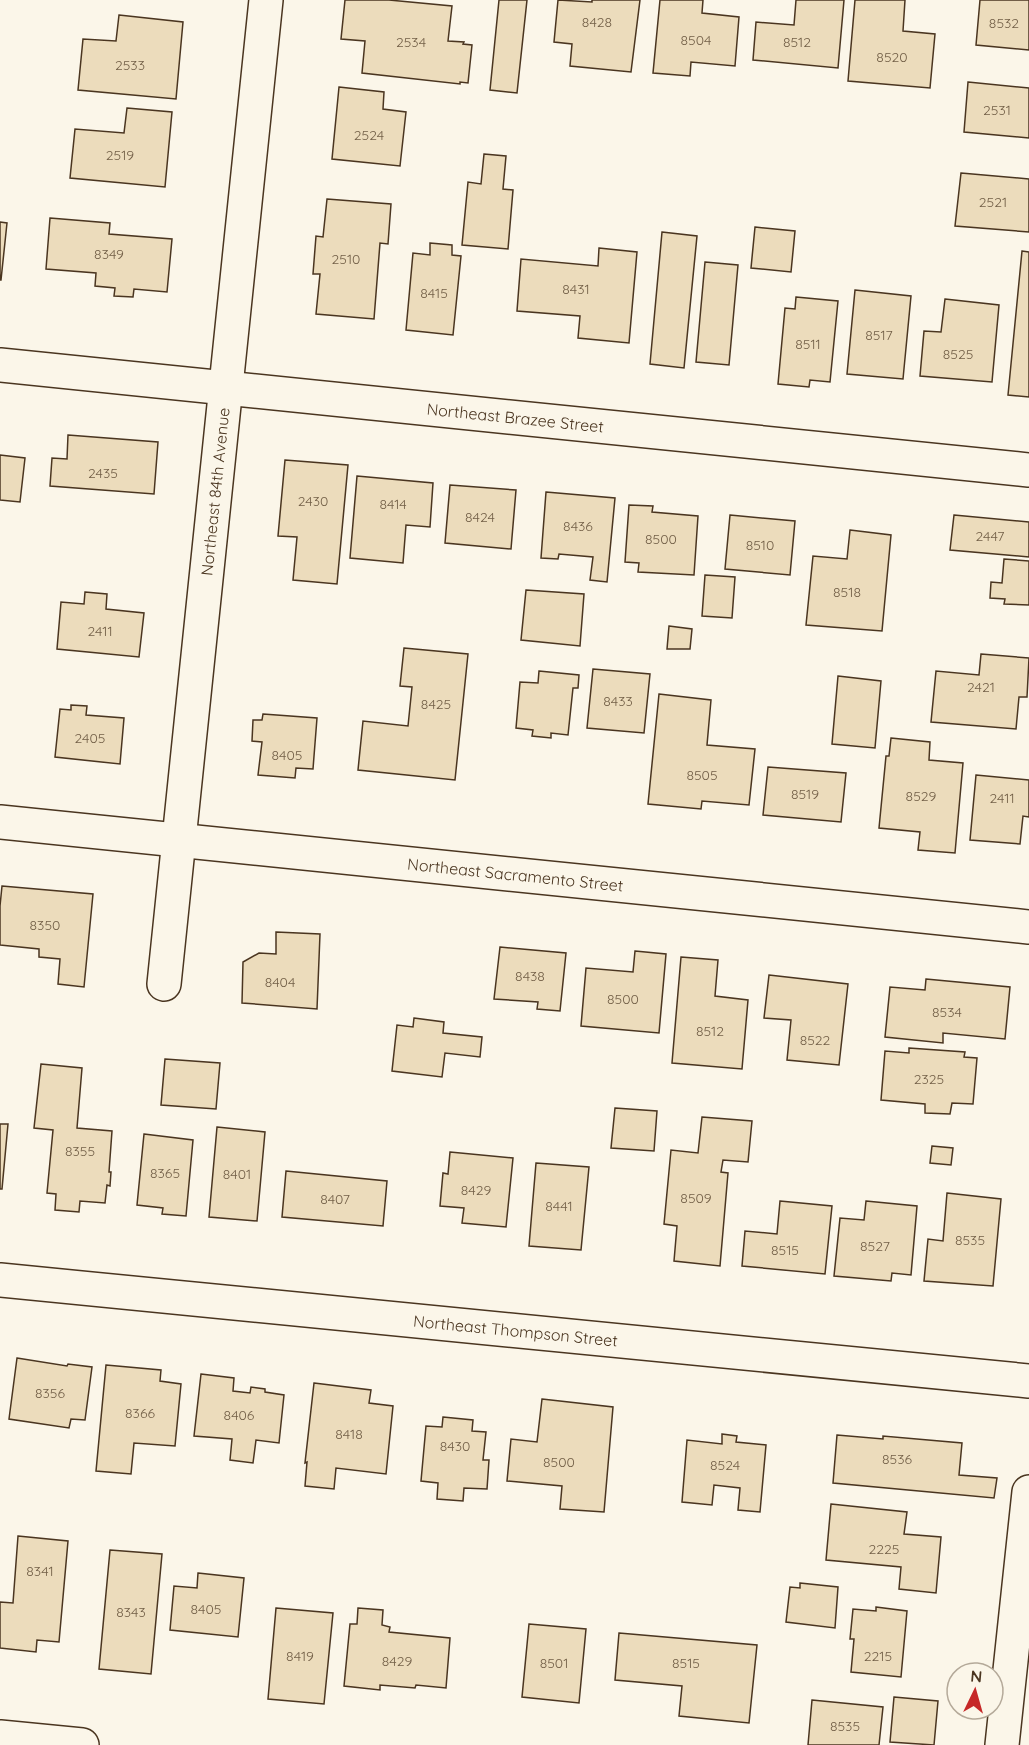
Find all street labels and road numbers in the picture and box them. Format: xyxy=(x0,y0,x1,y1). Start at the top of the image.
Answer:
street label: Northeast Brazee Street xyxy=(426,399,605,437)
street label: Northeast 84th Avenue xyxy=(196,407,234,577)
street label: Northeast Sacramento Street xyxy=(406,854,624,896)
street label: Northeast Thompson Street xyxy=(412,1311,619,1351)

